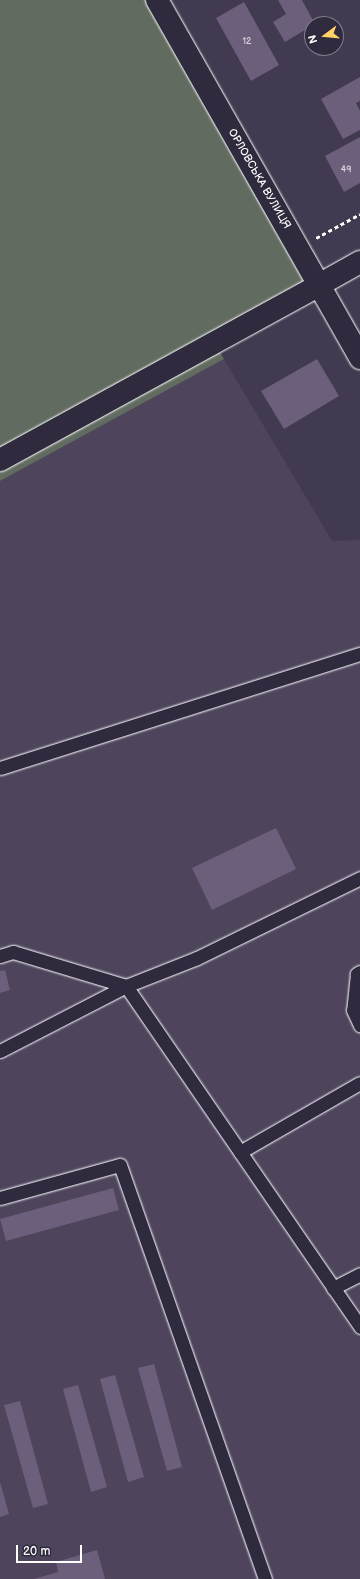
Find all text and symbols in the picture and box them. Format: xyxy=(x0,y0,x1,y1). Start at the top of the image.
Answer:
north arrow xyxy=(304,16,344,56)
text: N xyxy=(306,33,320,45)
house number: 12 xyxy=(243,37,251,47)
street label: ОРЛОВСЬКА ВУЛИЦЯ xyxy=(225,127,293,231)
house number: 49 xyxy=(341,165,351,175)
scale bar xyxy=(18,1537,84,1563)
text: 20 m xyxy=(23,1544,50,1559)

